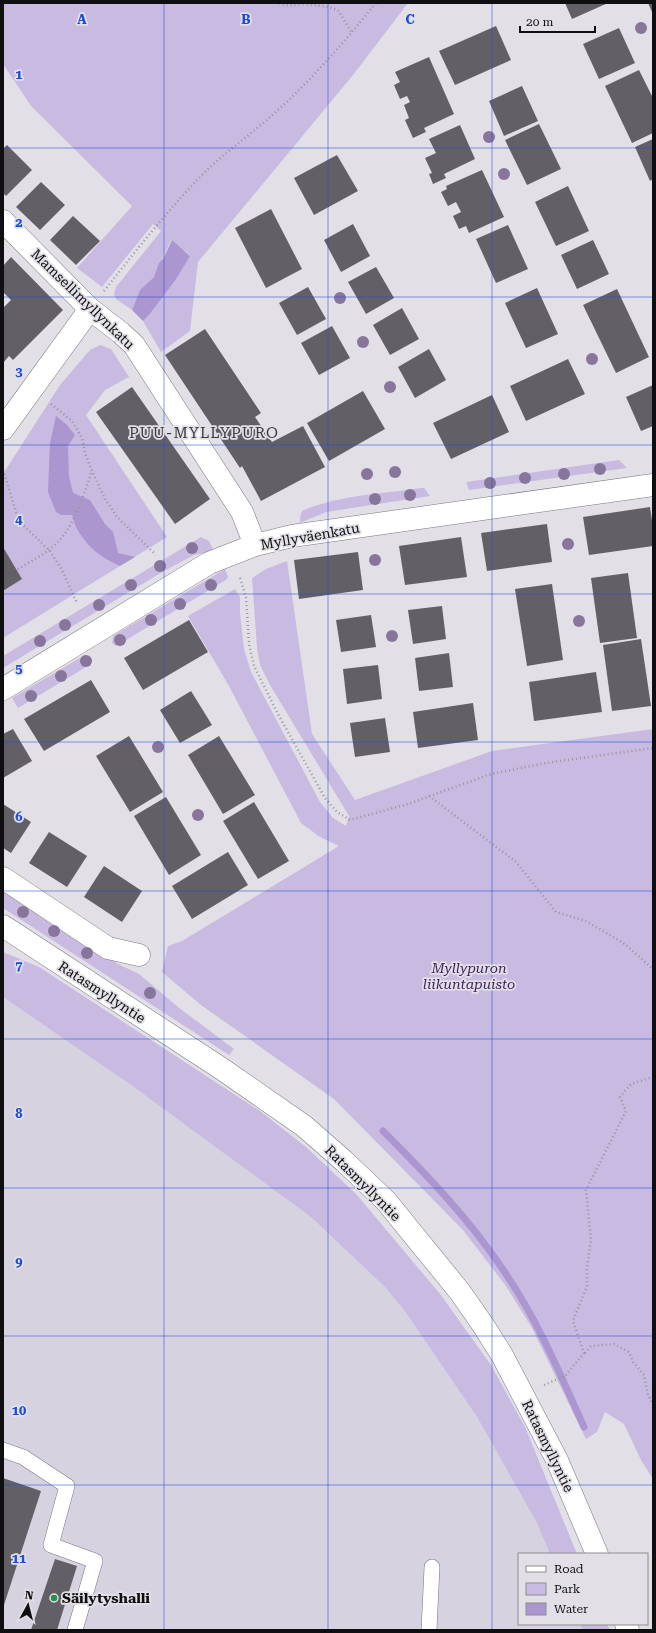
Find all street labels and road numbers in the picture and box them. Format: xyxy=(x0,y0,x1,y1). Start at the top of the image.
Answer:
street label: Mamsellimyllynkatu xyxy=(28,246,138,353)
street label: Myllyväenkatu xyxy=(259,519,361,553)
street label: Ratasmyllyntie xyxy=(55,958,149,1026)
street label: Ratasmyllyntie xyxy=(322,1142,404,1224)
street label: Ratasmyllyntie xyxy=(519,1397,577,1495)

